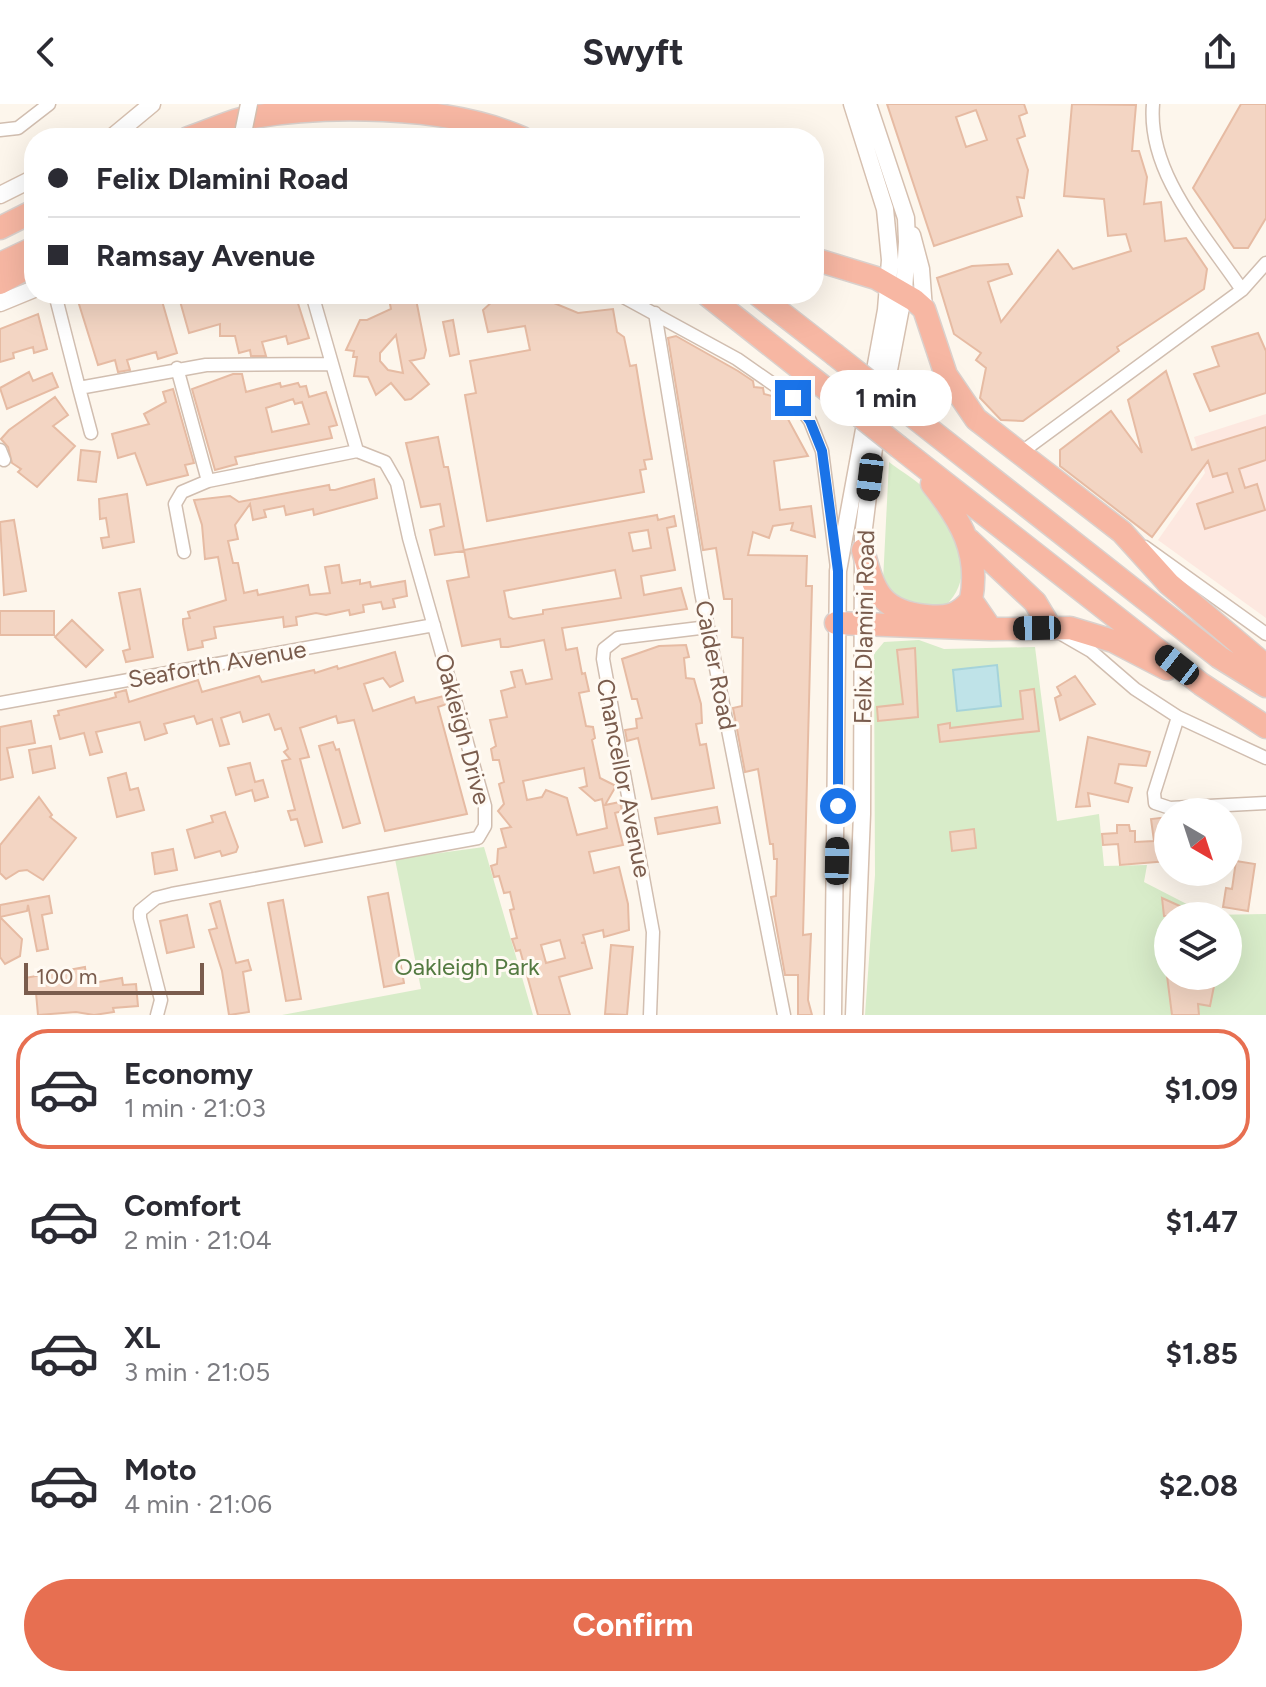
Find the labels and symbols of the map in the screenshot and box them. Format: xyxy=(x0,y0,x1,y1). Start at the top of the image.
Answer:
callout: 1 min xyxy=(821,370,953,426)
route end xyxy=(775,380,811,416)
car xyxy=(855,452,885,502)
street label: Felix Dlamini Road xyxy=(848,530,880,724)
street label: Calder Road xyxy=(689,598,743,732)
car xyxy=(1013,616,1061,640)
street label: Seaforth Avenue xyxy=(126,634,308,694)
car xyxy=(1151,641,1203,689)
street label: Oakleigh Drive xyxy=(429,650,497,808)
street label: Chancellor Avenue xyxy=(590,676,658,880)
route start xyxy=(820,788,856,824)
north arrow xyxy=(1154,798,1242,886)
car xyxy=(825,837,849,885)
park label: Oakleigh Park xyxy=(394,952,540,981)
scale bar xyxy=(24,959,204,995)

